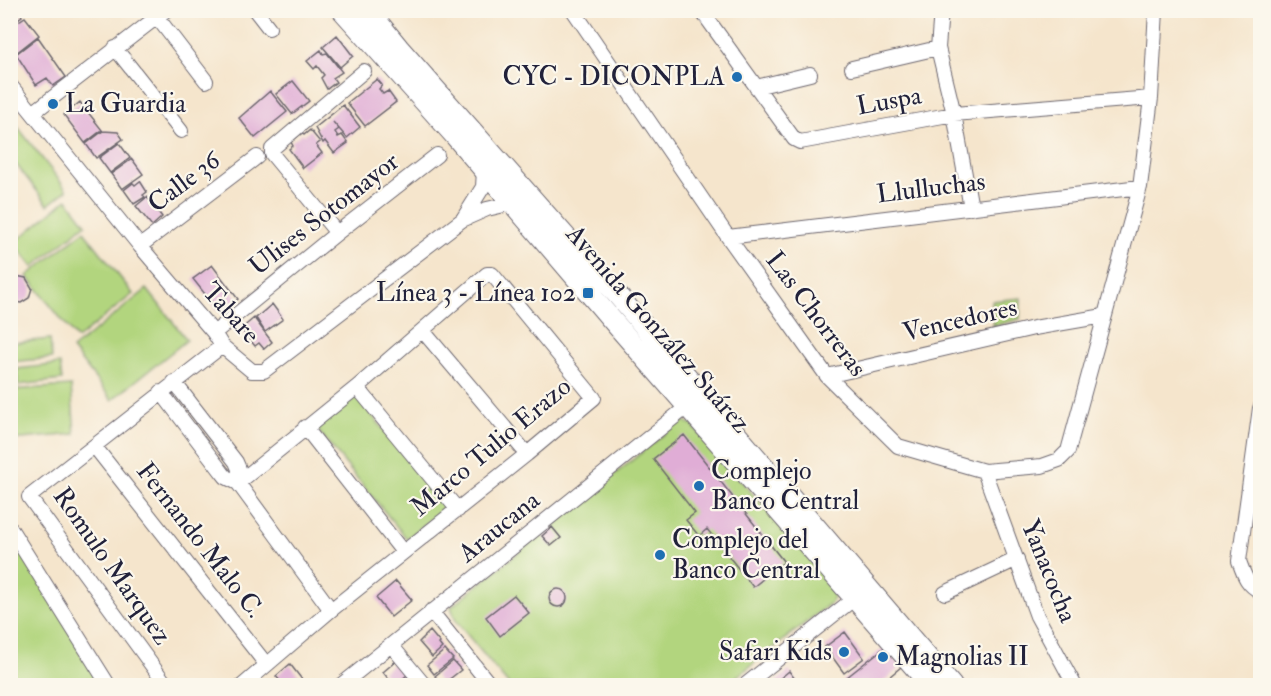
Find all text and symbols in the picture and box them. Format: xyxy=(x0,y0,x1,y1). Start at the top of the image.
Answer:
place label: CYC - DICONPLA xyxy=(502,61,725,93)
marker: CYC - DICONPLA xyxy=(730,70,744,84)
street label: Luspa xyxy=(854,80,924,123)
place label: La Guardia xyxy=(65,88,186,120)
marker: La Guardia xyxy=(46,97,60,111)
street label: Calle 36 xyxy=(142,143,228,220)
street label: Ulises Sotomayor xyxy=(243,145,406,282)
street label: Llulluchas xyxy=(875,165,987,211)
street label: Avenida González Suárez xyxy=(558,218,757,440)
street label: Las Chorreras xyxy=(759,245,874,383)
street label: Tabare xyxy=(195,276,267,350)
place label: Línea 3 - Línea 102 xyxy=(376,277,576,309)
marker: Línea 3 - Línea 102 xyxy=(581,286,595,300)
street label: Vencedores xyxy=(900,291,1020,349)
street label: Marco Tulio Erazo xyxy=(404,371,578,523)
place label: Complejo Banco Central xyxy=(711,455,859,517)
street label: Fernando Malo C. xyxy=(129,456,271,624)
marker: Complejo Banco Central xyxy=(692,479,706,493)
street label: Romulo Marquez xyxy=(46,481,178,651)
street label: Araucana xyxy=(451,484,546,570)
street label: Yanacocha xyxy=(1014,515,1084,627)
place label: Complejo del Banco Central xyxy=(672,524,820,586)
marker: Complejo del Banco Central xyxy=(653,548,667,562)
place label: Safari Kids xyxy=(719,636,832,668)
place label: Magnolias II xyxy=(895,641,1029,673)
marker: Safari Kids xyxy=(837,645,851,659)
marker: Magnolias II xyxy=(876,650,890,664)

